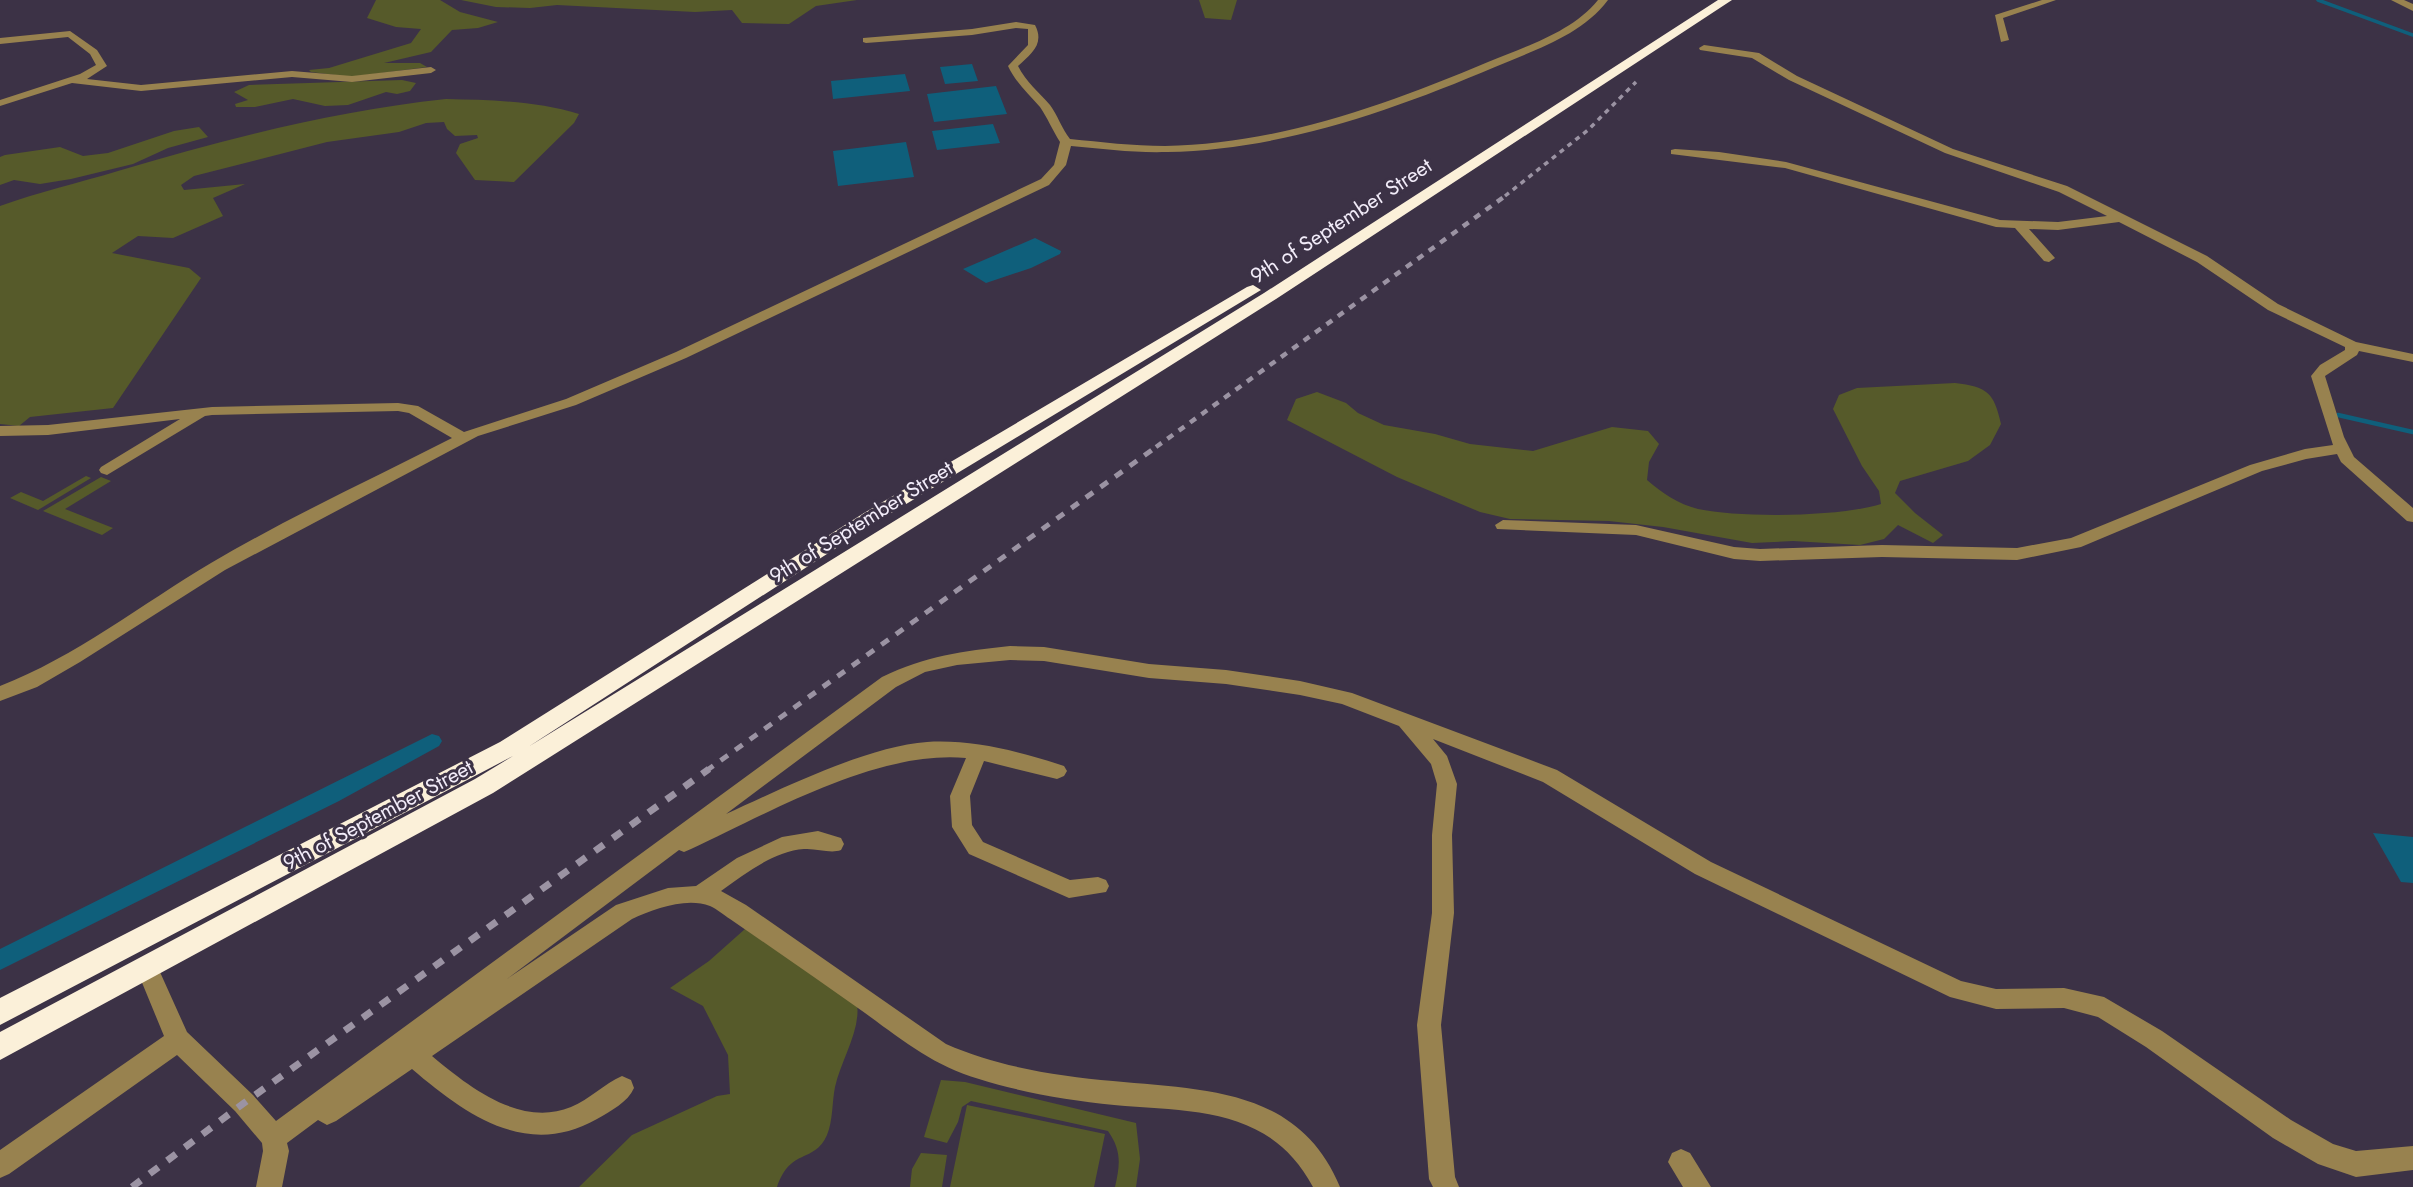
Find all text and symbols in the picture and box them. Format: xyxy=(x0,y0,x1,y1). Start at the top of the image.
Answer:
street label: 9th of September Street xyxy=(1244,151,1438,291)
street label: 9th of September Street xyxy=(764,453,958,591)
street label: 9th of September Street xyxy=(278,752,478,878)

